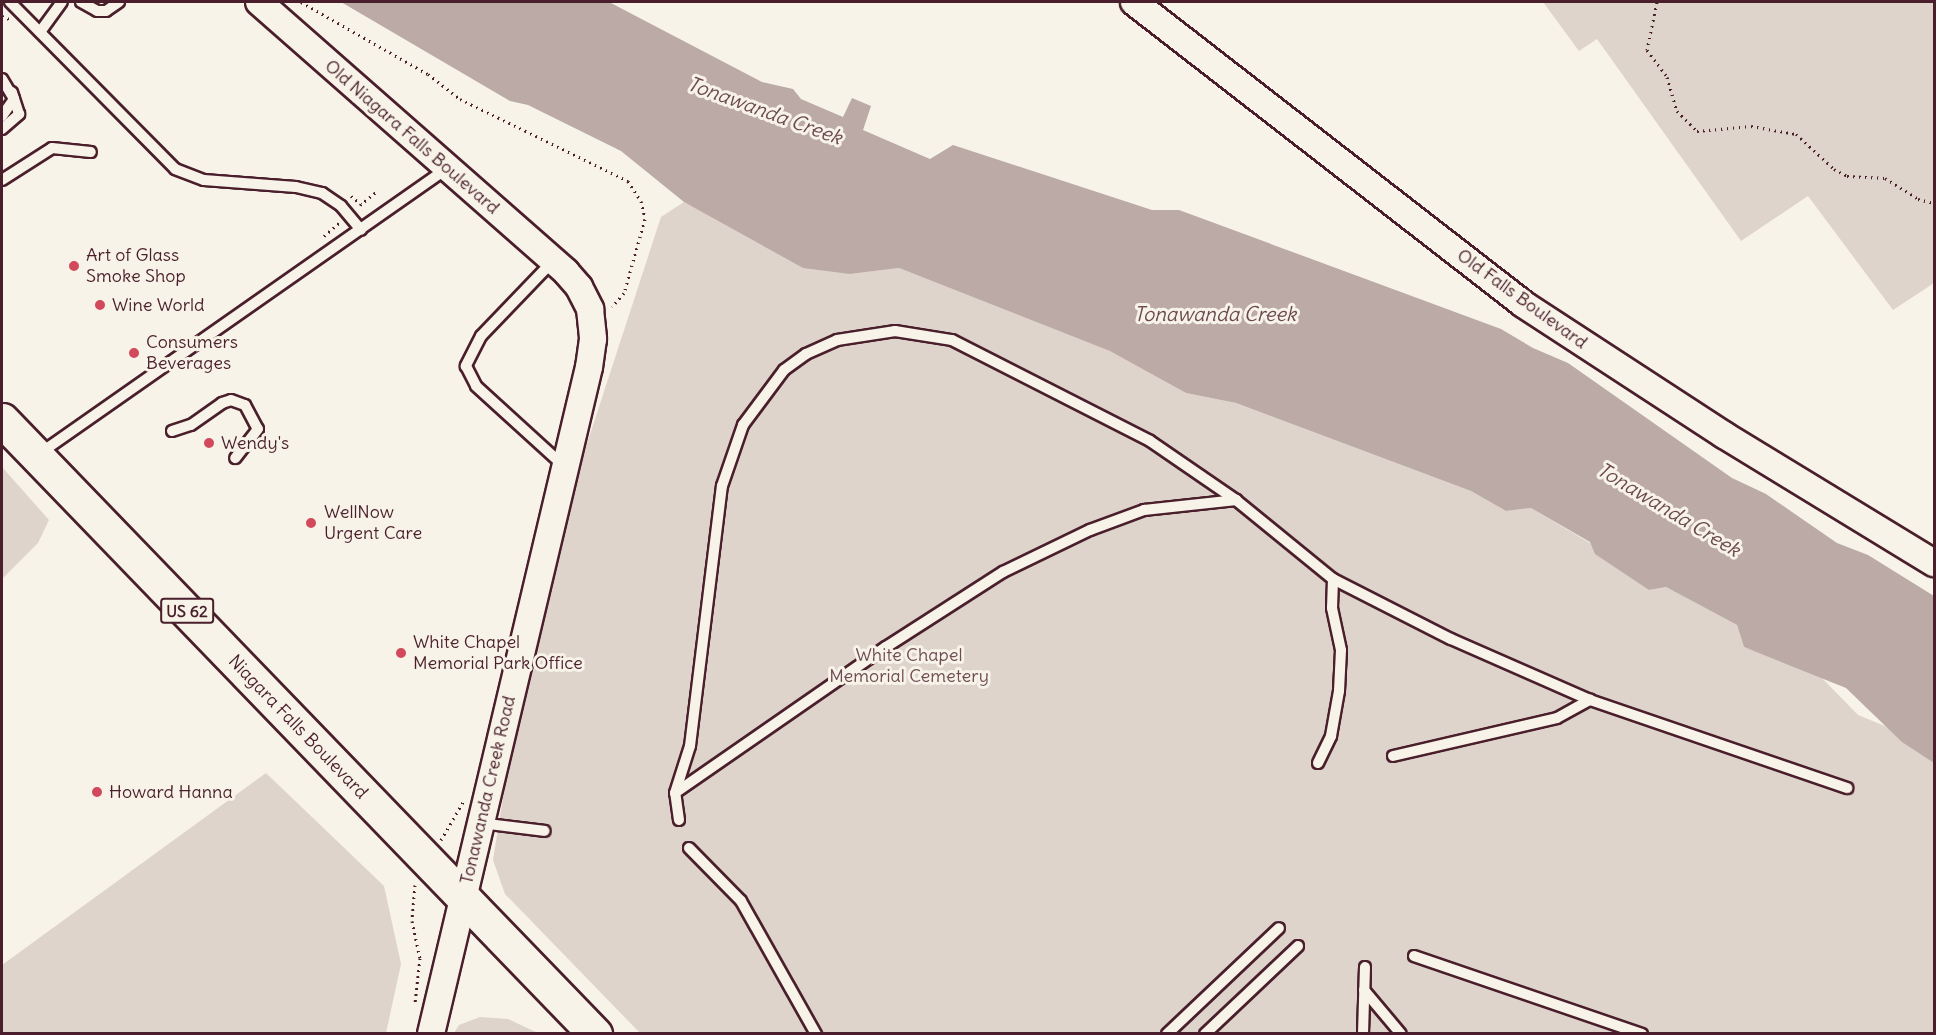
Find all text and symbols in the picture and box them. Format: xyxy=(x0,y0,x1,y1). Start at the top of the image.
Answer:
street label: Old Niagara Falls Boulevard xyxy=(320,55,504,219)
water label: Tonawanda Creek xyxy=(685,71,845,149)
street label: Old Falls Boulevard xyxy=(1453,244,1591,354)
place label: Art of Glass Smoke Shop xyxy=(86,245,186,288)
marker: Art of Glass Smoke Shop xyxy=(67,259,81,273)
place label: Wine World xyxy=(112,294,205,316)
marker: Wine World xyxy=(93,298,107,312)
water label: Tonawanda Creek xyxy=(1134,301,1296,325)
place label: Consumers Beverages xyxy=(146,332,238,374)
marker: Consumers Beverages xyxy=(127,346,141,360)
place label: Wendy's xyxy=(221,432,289,454)
marker: Wendy's xyxy=(202,436,216,450)
water label: Tonawanda Creek xyxy=(1593,457,1745,561)
place label: WellNow Urgent Care xyxy=(324,502,422,544)
marker: WellNow Urgent Care xyxy=(302,514,320,532)
road number: US 62 xyxy=(160,598,214,624)
place label: White Chapel Memorial Park Office xyxy=(413,632,583,674)
park label: White Chapel Memorial Cemetery xyxy=(829,645,989,688)
marker: White Chapel Memorial Park Office xyxy=(394,646,408,660)
street label: Niagara Falls Boulevard xyxy=(224,651,372,803)
street label: Tonawanda Creek Road xyxy=(456,694,520,886)
place label: Howard Hanna xyxy=(109,781,233,803)
marker: Howard Hanna xyxy=(90,785,104,799)

